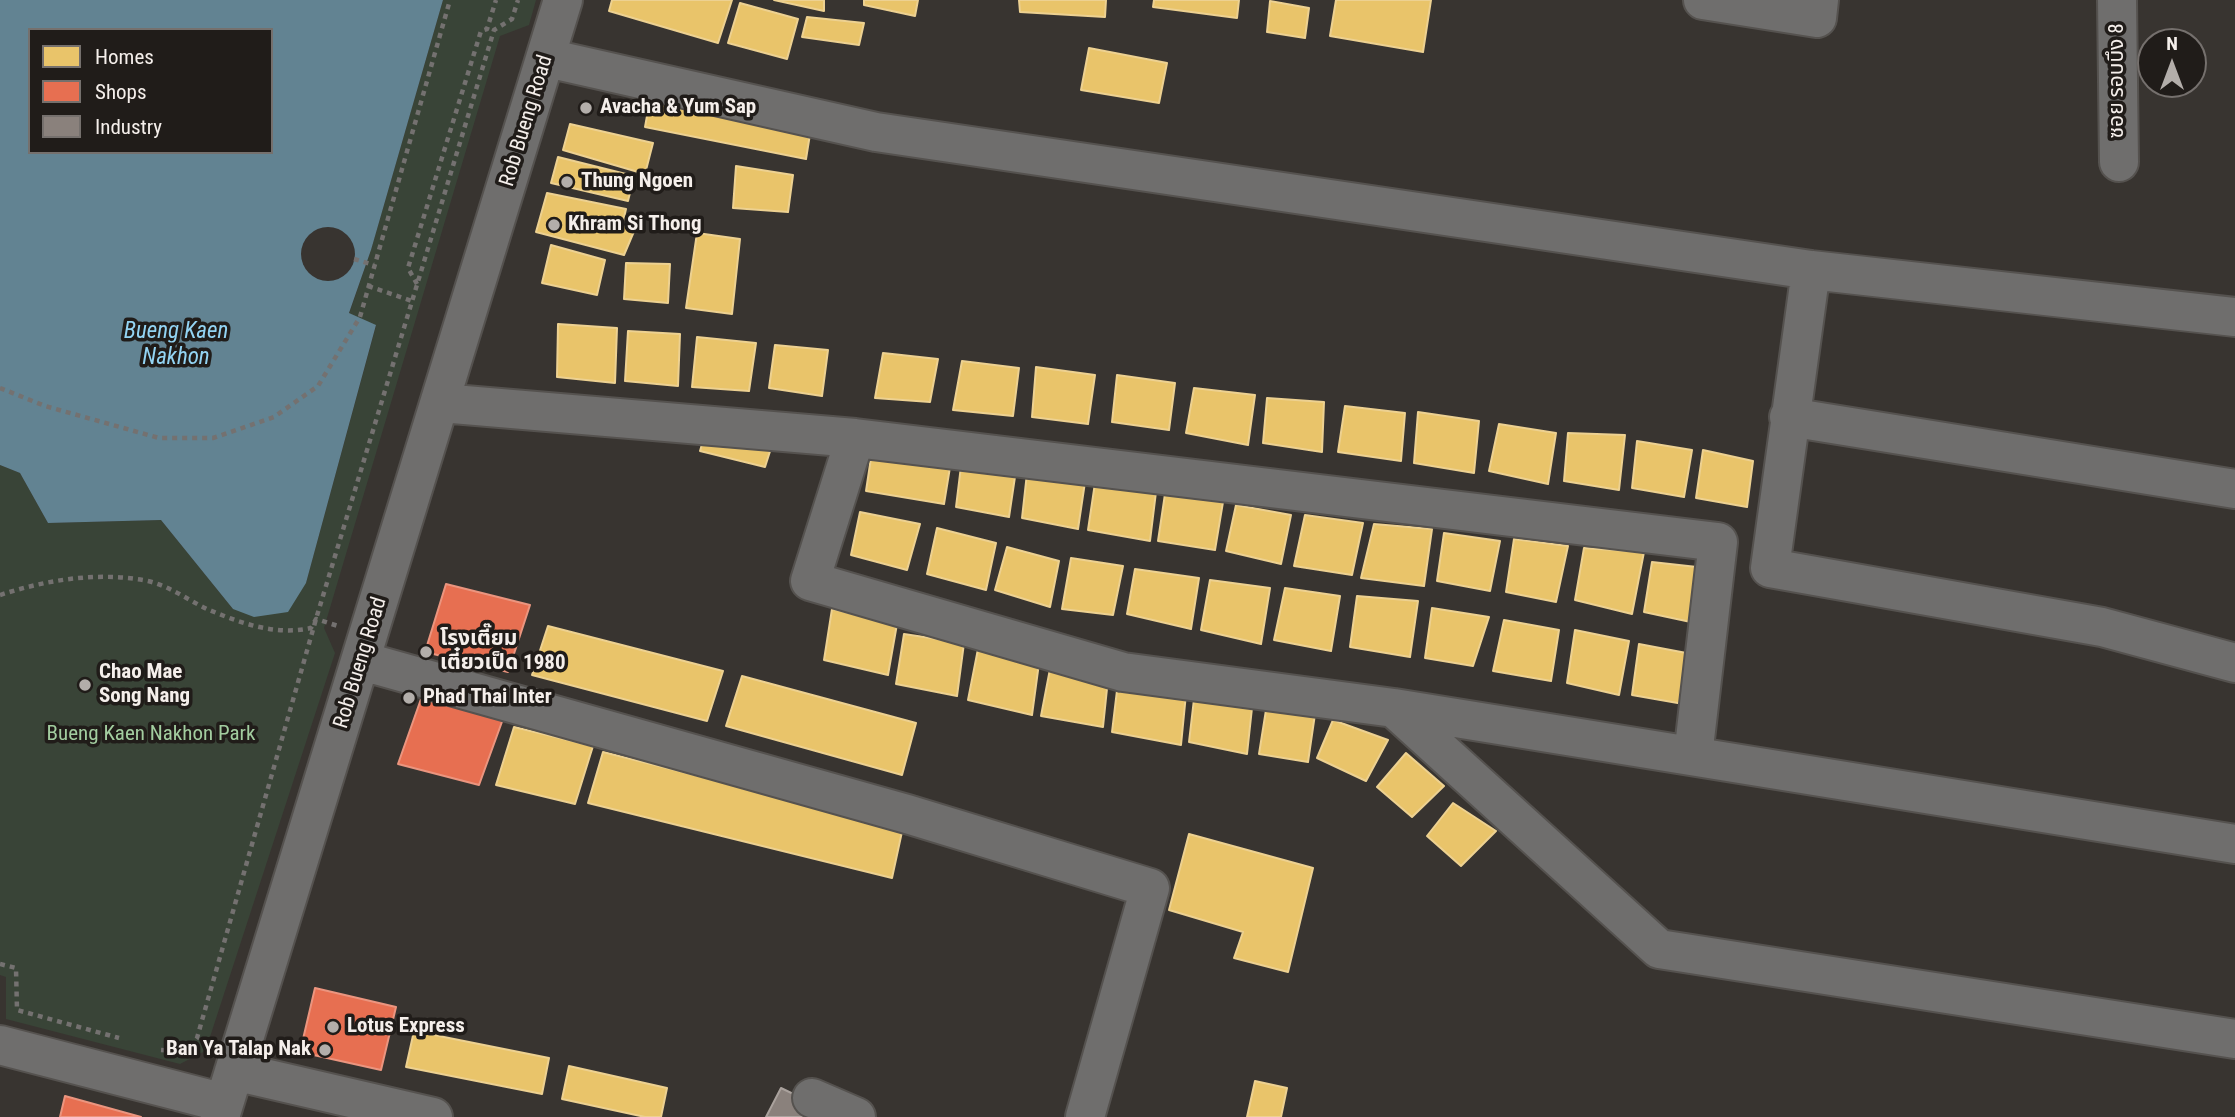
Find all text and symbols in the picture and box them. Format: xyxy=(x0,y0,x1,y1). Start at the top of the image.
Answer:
street label: ซอย รอบบึง 8 xyxy=(2105,23,2131,139)
legend xyxy=(28,28,273,154)
north arrow xyxy=(2137,28,2207,98)
text: N xyxy=(2166,32,2178,55)
text: Homes xyxy=(95,45,154,69)
street label: Rob Bueng Road xyxy=(495,52,559,190)
text: Shops xyxy=(95,80,147,104)
place label: Avacha & Yum Sap xyxy=(600,95,756,121)
marker: Avacha & Yum Sap xyxy=(578,100,594,116)
text: Industry xyxy=(95,115,162,139)
place label: Thung Ngoen xyxy=(581,169,693,195)
marker: Thung Ngoen xyxy=(559,174,575,190)
place label: Khram Si Thong xyxy=(568,212,701,238)
marker: Khram Si Thong xyxy=(546,217,562,233)
water label: Bueng Kaen Nakhon xyxy=(124,318,228,372)
street label: Rob Bueng Road xyxy=(329,594,393,732)
place label: โรงเตี๊ยม เตี๋ยวเป็ด 1980 xyxy=(440,627,565,677)
marker: โรงเตี๊ยม เตี๋ยวเป็ด 1980 xyxy=(418,644,434,660)
place label: Chao Mae Song Nang xyxy=(99,660,190,710)
marker: Chao Mae Song Nang xyxy=(77,677,93,693)
place label: Phad Thai Inter xyxy=(423,685,552,711)
marker: Phad Thai Inter xyxy=(401,690,417,706)
park label: Bueng Kaen Nakhon Park xyxy=(47,722,255,748)
place label: Lotus Express xyxy=(347,1014,465,1040)
marker: Lotus Express xyxy=(325,1019,341,1035)
place label: Ban Ya Talap Nak xyxy=(166,1037,311,1063)
marker: Ban Ya Talap Nak xyxy=(317,1042,333,1058)

